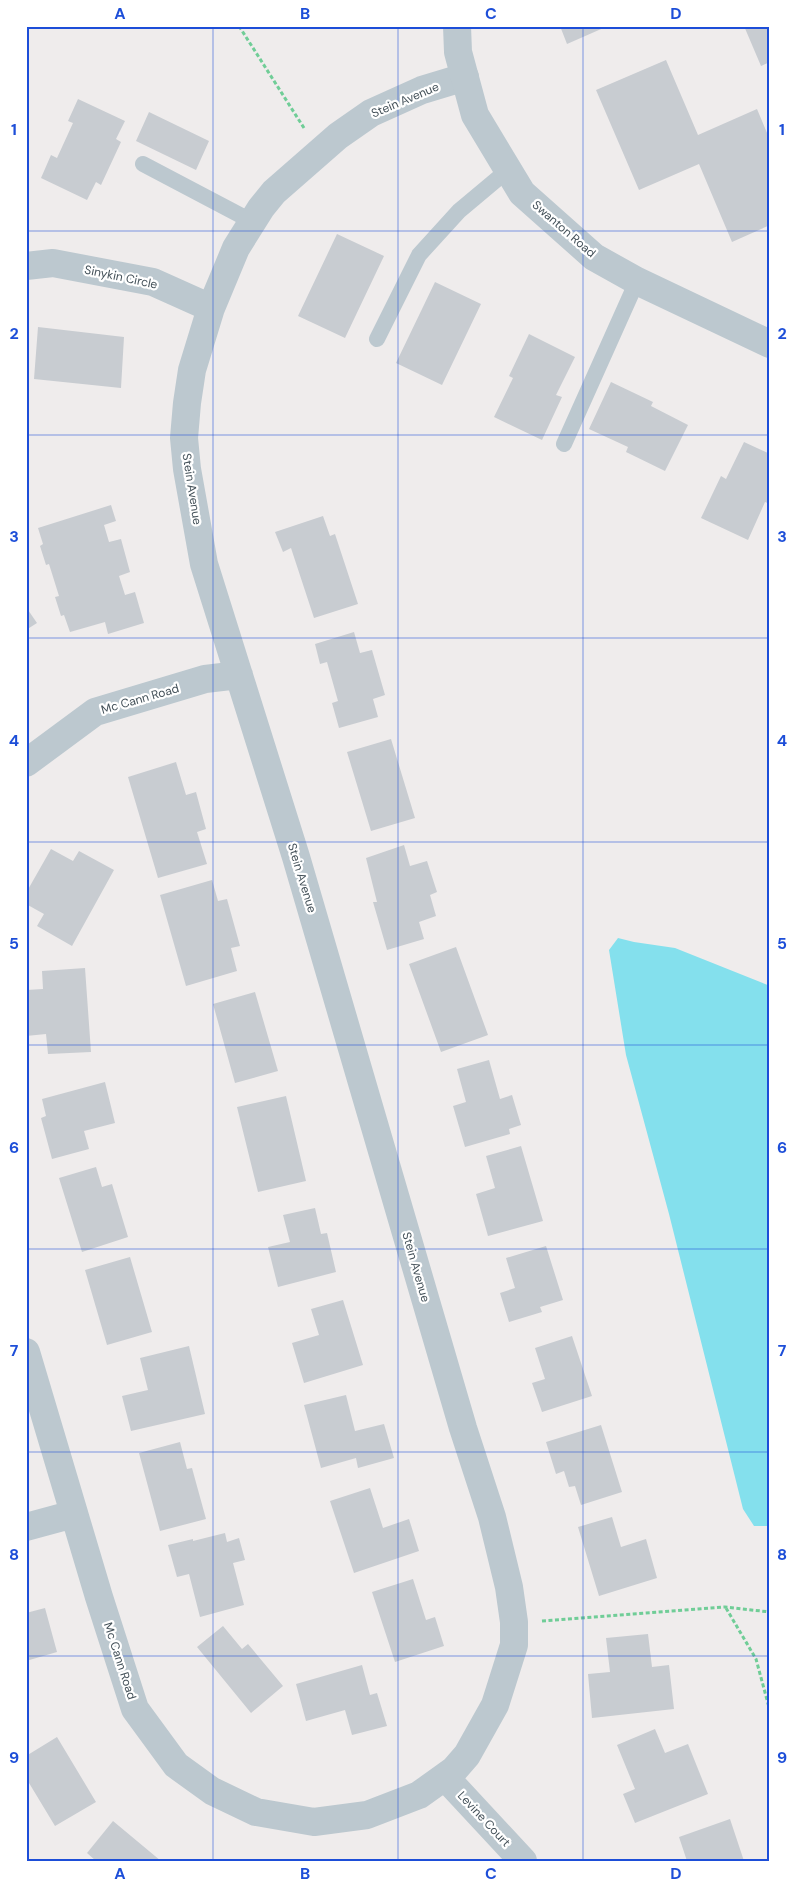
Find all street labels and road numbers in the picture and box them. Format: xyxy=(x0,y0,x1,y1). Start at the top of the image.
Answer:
street label: Stein Avenue xyxy=(369,78,441,121)
street label: Swanton Road xyxy=(529,197,599,261)
street label: Sinykin Circle xyxy=(83,261,159,293)
street label: Stein Avenue xyxy=(178,452,206,526)
street label: Mc Cann Road xyxy=(99,680,181,718)
street label: Stein Avenue xyxy=(284,841,320,915)
street label: Stein Avenue xyxy=(398,1230,434,1304)
street label: Mc Cann Road xyxy=(100,1620,140,1702)
street label: Levine Court xyxy=(454,1788,514,1850)

